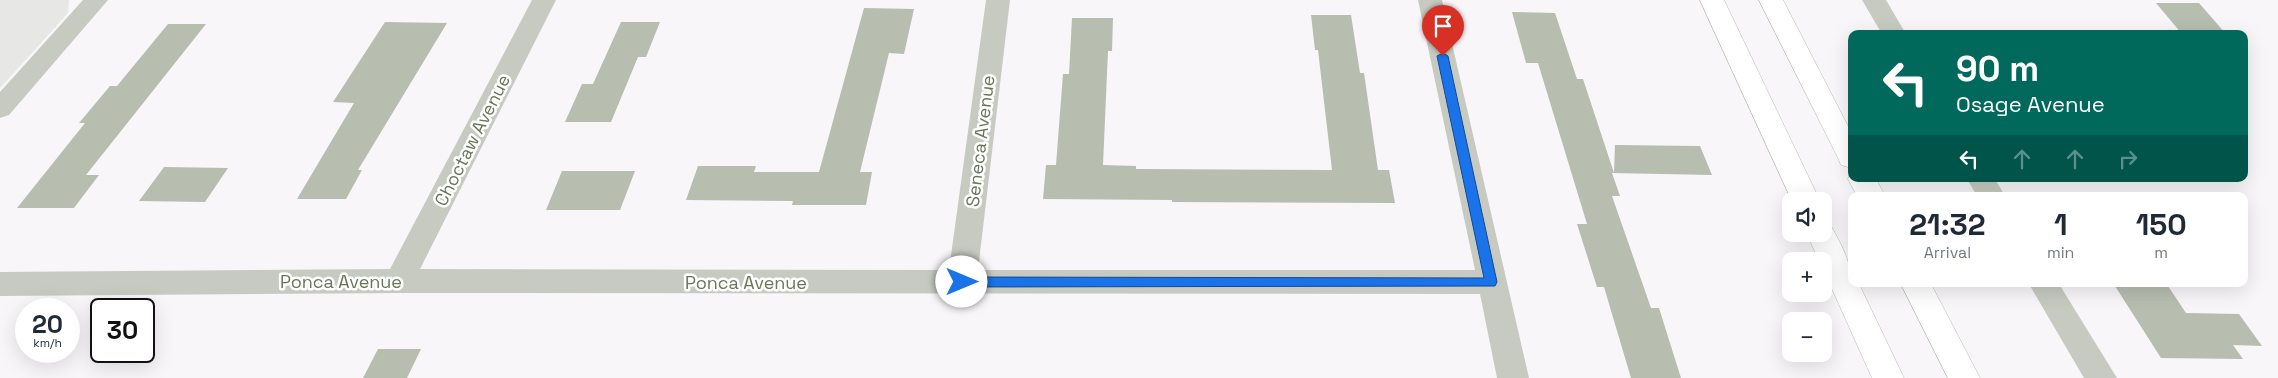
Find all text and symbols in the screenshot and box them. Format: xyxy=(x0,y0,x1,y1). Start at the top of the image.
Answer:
pin xyxy=(1422,5,1464,56)
icon: arrive xyxy=(1429,12,1457,40)
text: 90 m xyxy=(1956,47,2039,91)
icon: left xyxy=(1873,50,1938,115)
street label: Choctaw Avenue xyxy=(429,70,515,210)
street label: Seneca Avenue xyxy=(961,74,999,208)
text: Osage Avenue xyxy=(1956,90,2105,118)
icon: left xyxy=(1955,145,1983,173)
icon: ahead xyxy=(2008,145,2036,173)
icon: ahead xyxy=(2061,145,2089,173)
icon: right xyxy=(2114,145,2142,173)
map controls xyxy=(1782,192,1832,362)
button: sound xyxy=(1782,192,1832,242)
text: 21:32 xyxy=(1909,205,1986,244)
text: 1 xyxy=(2054,205,2067,244)
text: 150 xyxy=(2136,205,2187,244)
text: Arrival xyxy=(1924,242,1971,263)
text: min xyxy=(2047,242,2074,263)
text: m xyxy=(2154,242,2168,263)
button: + xyxy=(1782,252,1832,302)
position arrow xyxy=(935,255,987,307)
street label: Ponca Avenue xyxy=(280,270,402,293)
street label: Ponca Avenue xyxy=(685,271,807,294)
speed limit sign: 30 xyxy=(90,298,155,363)
text: 20 xyxy=(32,308,63,340)
button: − xyxy=(1782,312,1832,362)
text: km/h xyxy=(33,335,62,351)

